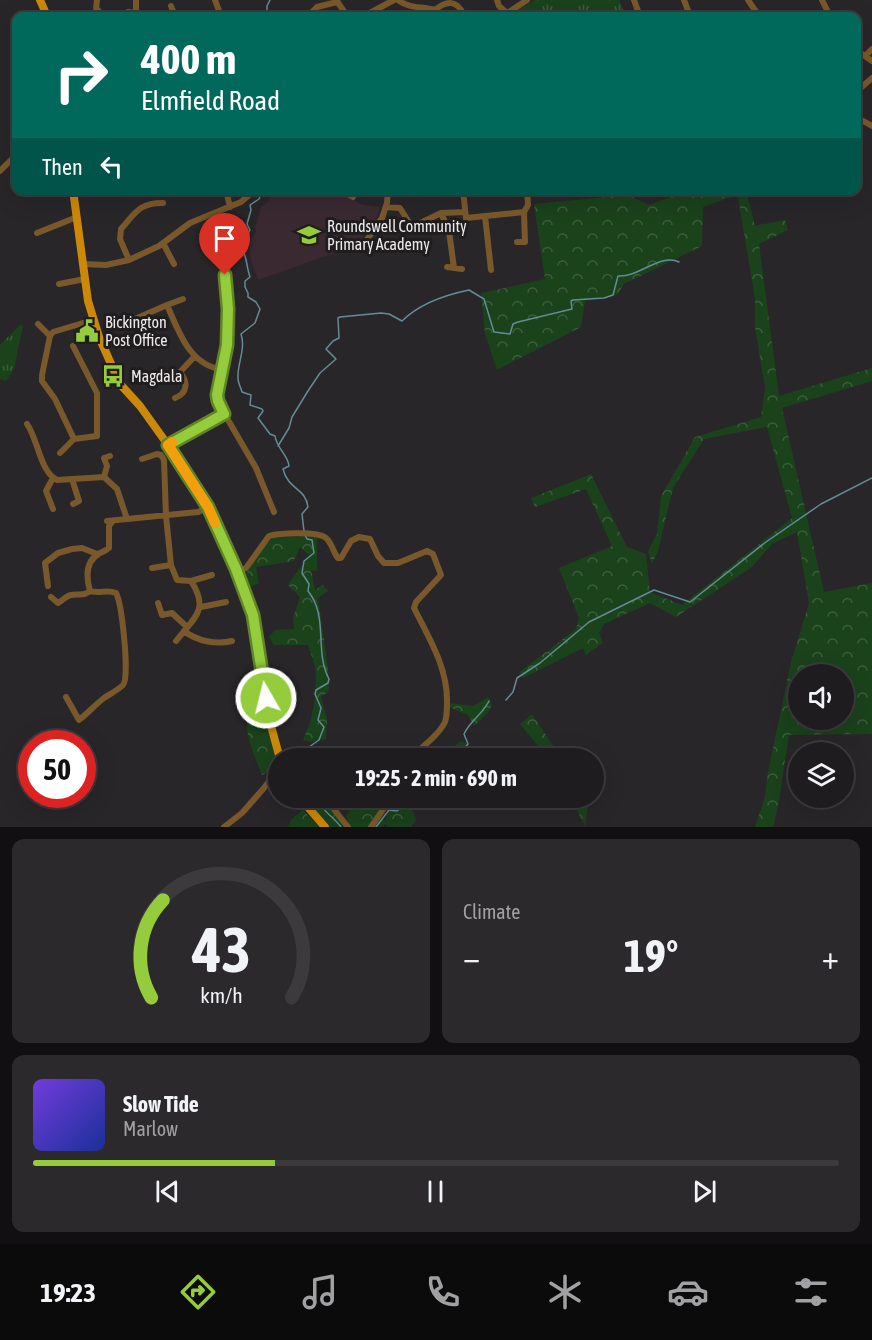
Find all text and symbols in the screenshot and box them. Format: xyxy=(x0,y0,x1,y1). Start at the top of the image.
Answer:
text: 400 m xyxy=(141,35,236,83)
icon: right xyxy=(42,36,120,114)
text: Elmfield Road xyxy=(141,85,280,116)
icon: left xyxy=(95,150,128,183)
text: Then xyxy=(42,154,83,180)
pin xyxy=(199,213,250,275)
place label: Roundswell Community Primary Academy xyxy=(327,217,467,254)
icon: arrive xyxy=(208,222,241,255)
school or university icon: Roundswell Community Primary Academy xyxy=(296,222,322,248)
place label: Bickington Post Office xyxy=(105,313,168,349)
public building icon: Bickington Post Office xyxy=(74,318,100,344)
bus stop icon: Magdala xyxy=(100,363,126,389)
place label: Magdala xyxy=(131,367,182,386)
map controls xyxy=(788,664,854,808)
button: sound xyxy=(788,664,854,730)
position arrow xyxy=(234,666,298,730)
speed limit sign: 50 xyxy=(18,730,96,808)
button: layers xyxy=(788,742,854,808)
text: 19:25 · 2 min · 690 m xyxy=(355,765,517,791)
text: Climate xyxy=(463,900,520,923)
text: 43 xyxy=(191,914,250,985)
text: 19° xyxy=(624,930,678,982)
text: − xyxy=(463,938,480,976)
text: + xyxy=(822,938,839,976)
text: km/h xyxy=(200,983,242,1008)
text: Slow Tide xyxy=(123,1091,199,1117)
text: Marlow xyxy=(123,1117,178,1140)
icon: previous xyxy=(151,1175,184,1208)
icon: pause xyxy=(419,1175,452,1208)
icon: next xyxy=(688,1175,721,1208)
icon: directions xyxy=(177,1271,219,1313)
icon: music xyxy=(299,1271,341,1313)
icon: phone xyxy=(422,1271,464,1313)
icon: climate xyxy=(544,1271,586,1313)
icon: car xyxy=(667,1271,709,1313)
icon: filters xyxy=(790,1271,832,1313)
text: 19:23 xyxy=(40,1277,96,1308)

